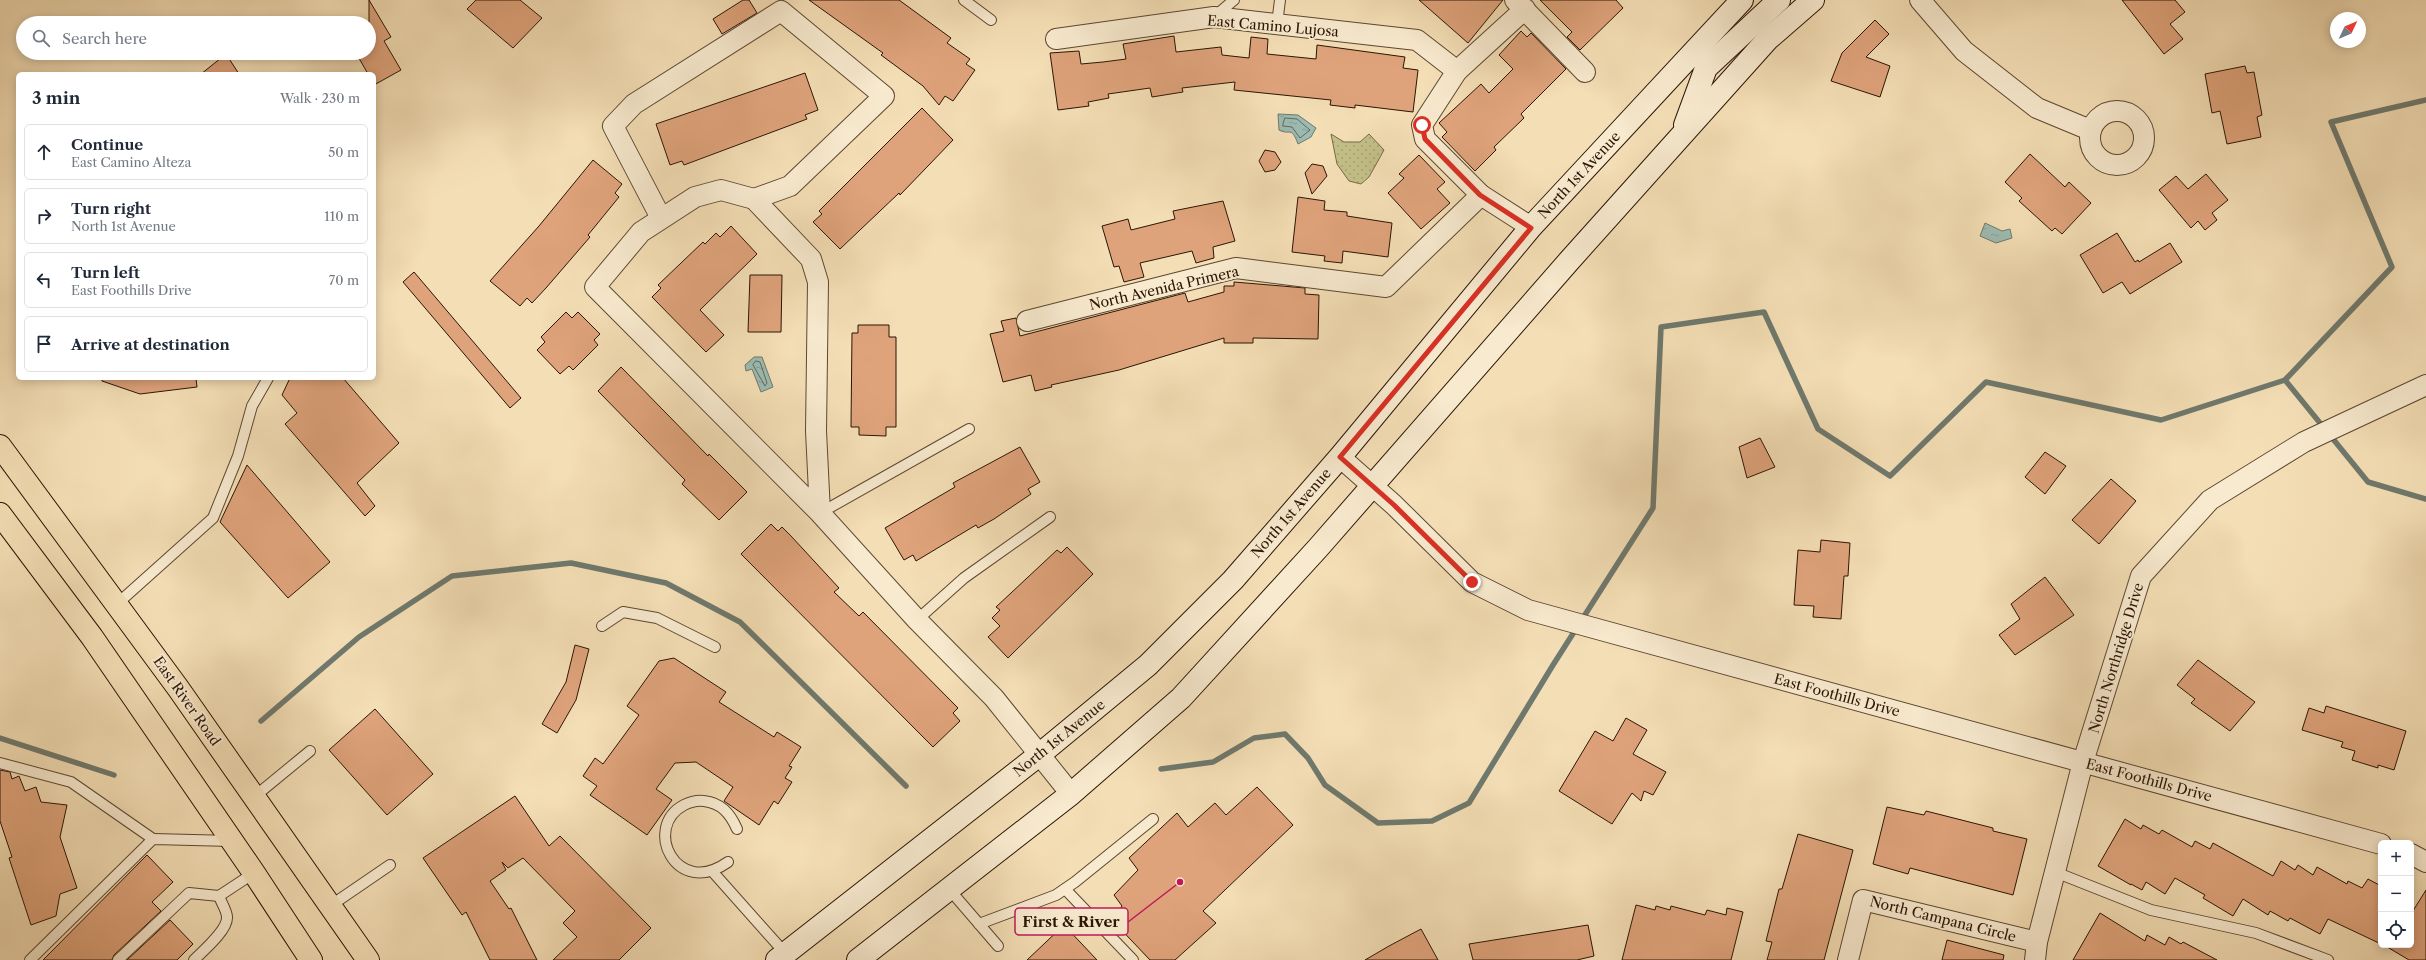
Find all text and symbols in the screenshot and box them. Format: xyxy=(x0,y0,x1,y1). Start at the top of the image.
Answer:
street label: East Camino Lujosa xyxy=(1206,11,1340,41)
north arrow xyxy=(2330,12,2366,48)
search box xyxy=(16,16,376,60)
icon: search xyxy=(30,27,52,49)
text: Search here xyxy=(62,29,147,48)
text: 3 min xyxy=(32,88,81,108)
text: Walk · 230 m xyxy=(280,90,360,106)
route start xyxy=(1413,116,1431,134)
street label: North 1st Avenue xyxy=(1534,127,1624,222)
text: Continue xyxy=(71,135,143,154)
icon: ahead xyxy=(33,141,55,163)
text: 50 m xyxy=(328,144,359,160)
text: East Camino Alteza xyxy=(71,154,191,170)
text: Turn right xyxy=(71,199,151,218)
icon: right xyxy=(33,205,55,227)
text: 110 m xyxy=(324,208,359,224)
text: North 1st Avenue xyxy=(71,218,176,234)
street label: North Avenida Primera xyxy=(1087,262,1241,314)
text: Turn left xyxy=(71,263,140,282)
icon: left xyxy=(33,269,55,291)
text: 70 m xyxy=(329,272,359,288)
text: East Foothills Drive xyxy=(71,282,192,298)
icon: arrive xyxy=(33,333,55,355)
text: Arrive at destination xyxy=(71,335,230,354)
street label: North 1st Avenue xyxy=(1247,464,1335,562)
route end xyxy=(1463,573,1481,591)
street label: North Northridge Drive xyxy=(2085,580,2148,735)
street label: East River Road xyxy=(149,653,225,750)
street label: East Foothills Drive xyxy=(1772,669,1902,721)
street label: North 1st Avenue xyxy=(1009,695,1109,781)
street label: East Foothills Drive xyxy=(2084,754,2214,806)
map controls xyxy=(2378,840,2414,948)
button: + xyxy=(2378,840,2414,876)
button: − xyxy=(2378,876,2414,912)
street label: North Campana Circle xyxy=(1868,892,2018,946)
callout: First & River xyxy=(1015,908,1128,935)
text: First & River xyxy=(1022,912,1120,931)
button: locate xyxy=(2378,912,2414,948)

